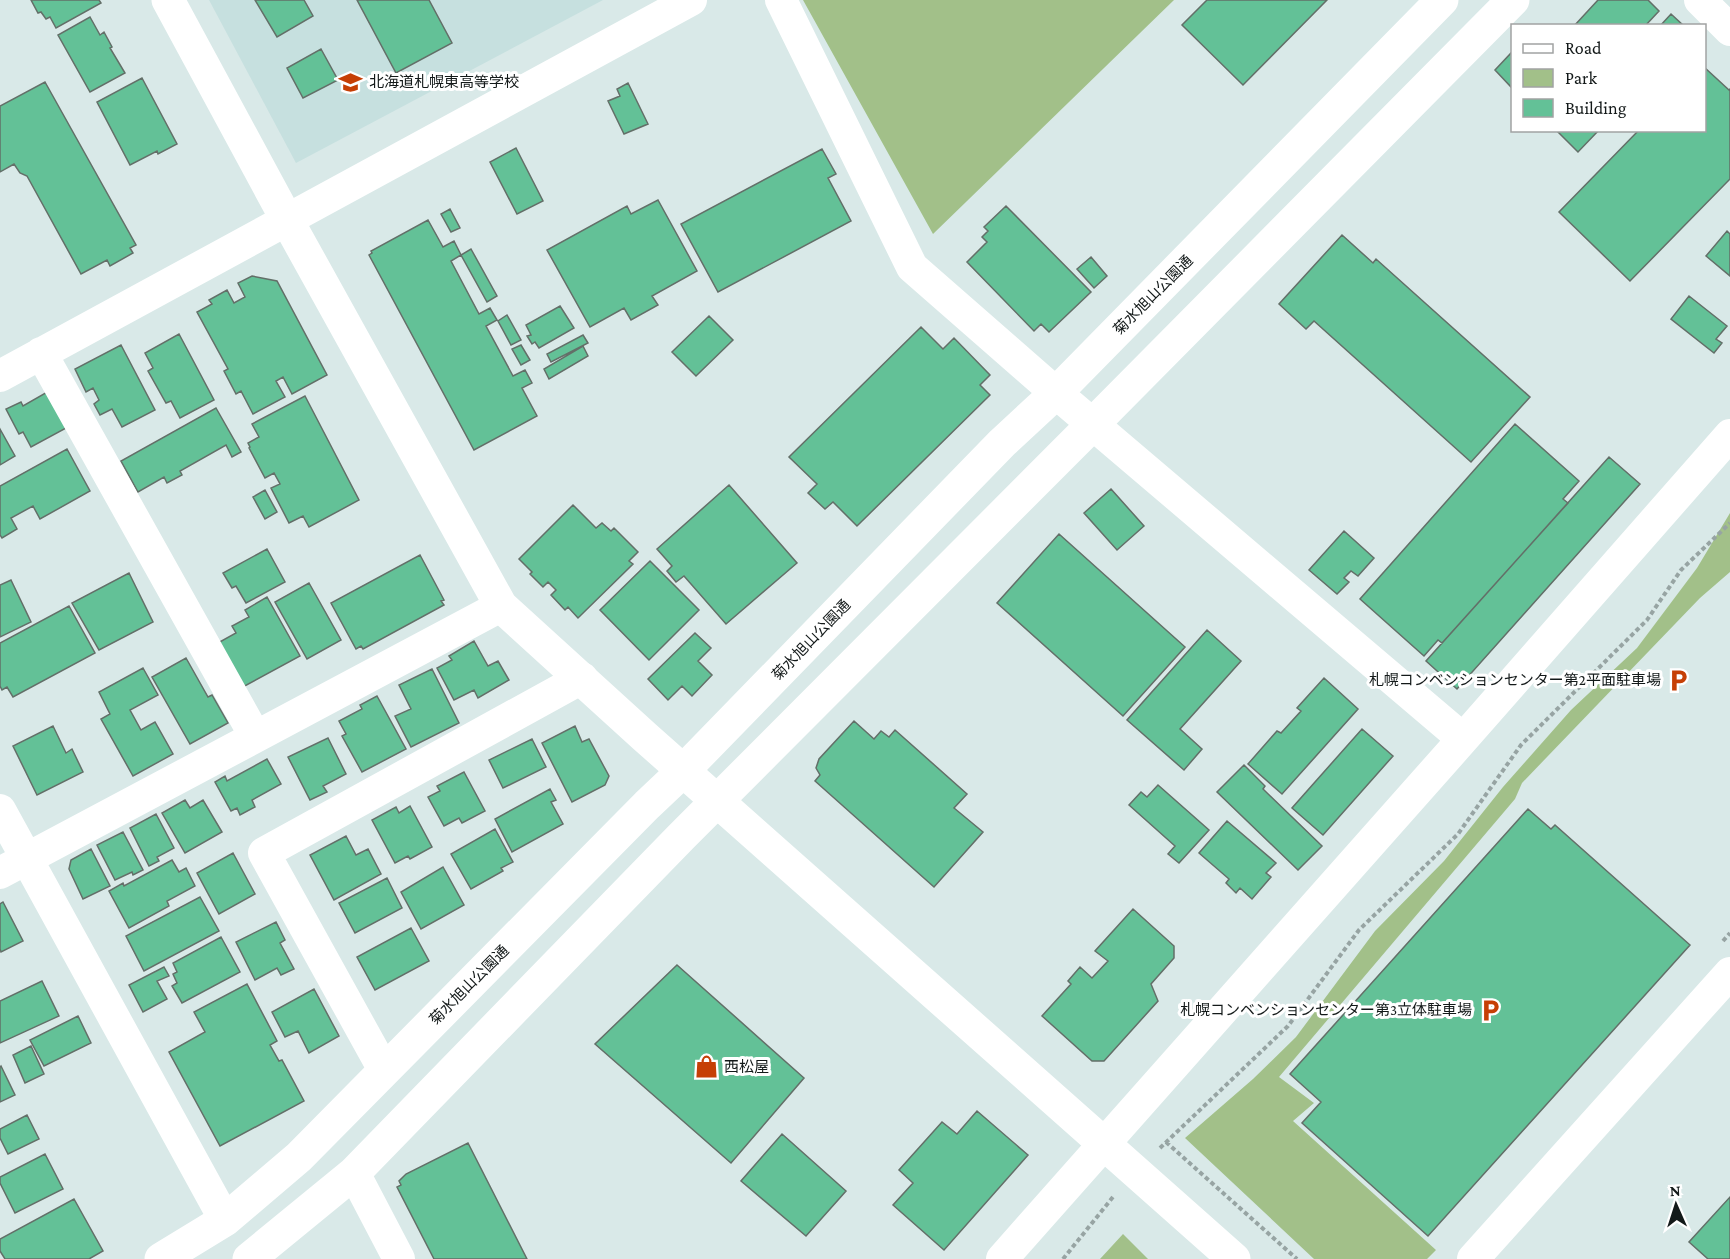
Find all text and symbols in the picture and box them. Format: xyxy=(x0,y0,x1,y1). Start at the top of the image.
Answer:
legend xyxy=(1511,24,1706,132)
text: Road xyxy=(1565,38,1602,58)
text: Park xyxy=(1565,68,1597,88)
school or university icon: 北海道札幌東高等学校 xyxy=(338,69,364,95)
place label: 北海道札幌東高等学校 xyxy=(369,73,519,90)
text: Building xyxy=(1565,98,1627,118)
street label: 菊水旭山公園通 xyxy=(1110,252,1196,338)
street label: 菊水旭山公園通 xyxy=(769,597,853,683)
parking icon: 札幌コンベンションセンター第2平面駐車場 xyxy=(1666,667,1692,693)
place label: 札幌コンベンションセンター第2平面駐車場 xyxy=(1369,672,1661,688)
street label: 菊水旭山公園通 xyxy=(426,942,512,1028)
parking icon: 札幌コンベンションセンター第3立体駐車場 xyxy=(1477,997,1503,1023)
place label: 札幌コンベンションセンター第3立体駐車場 xyxy=(1180,1002,1472,1018)
shop icon: 西松屋 xyxy=(693,1054,719,1080)
place label: 西松屋 xyxy=(724,1059,769,1075)
north arrow xyxy=(1646,1175,1706,1235)
text: N xyxy=(1669,1182,1681,1199)

